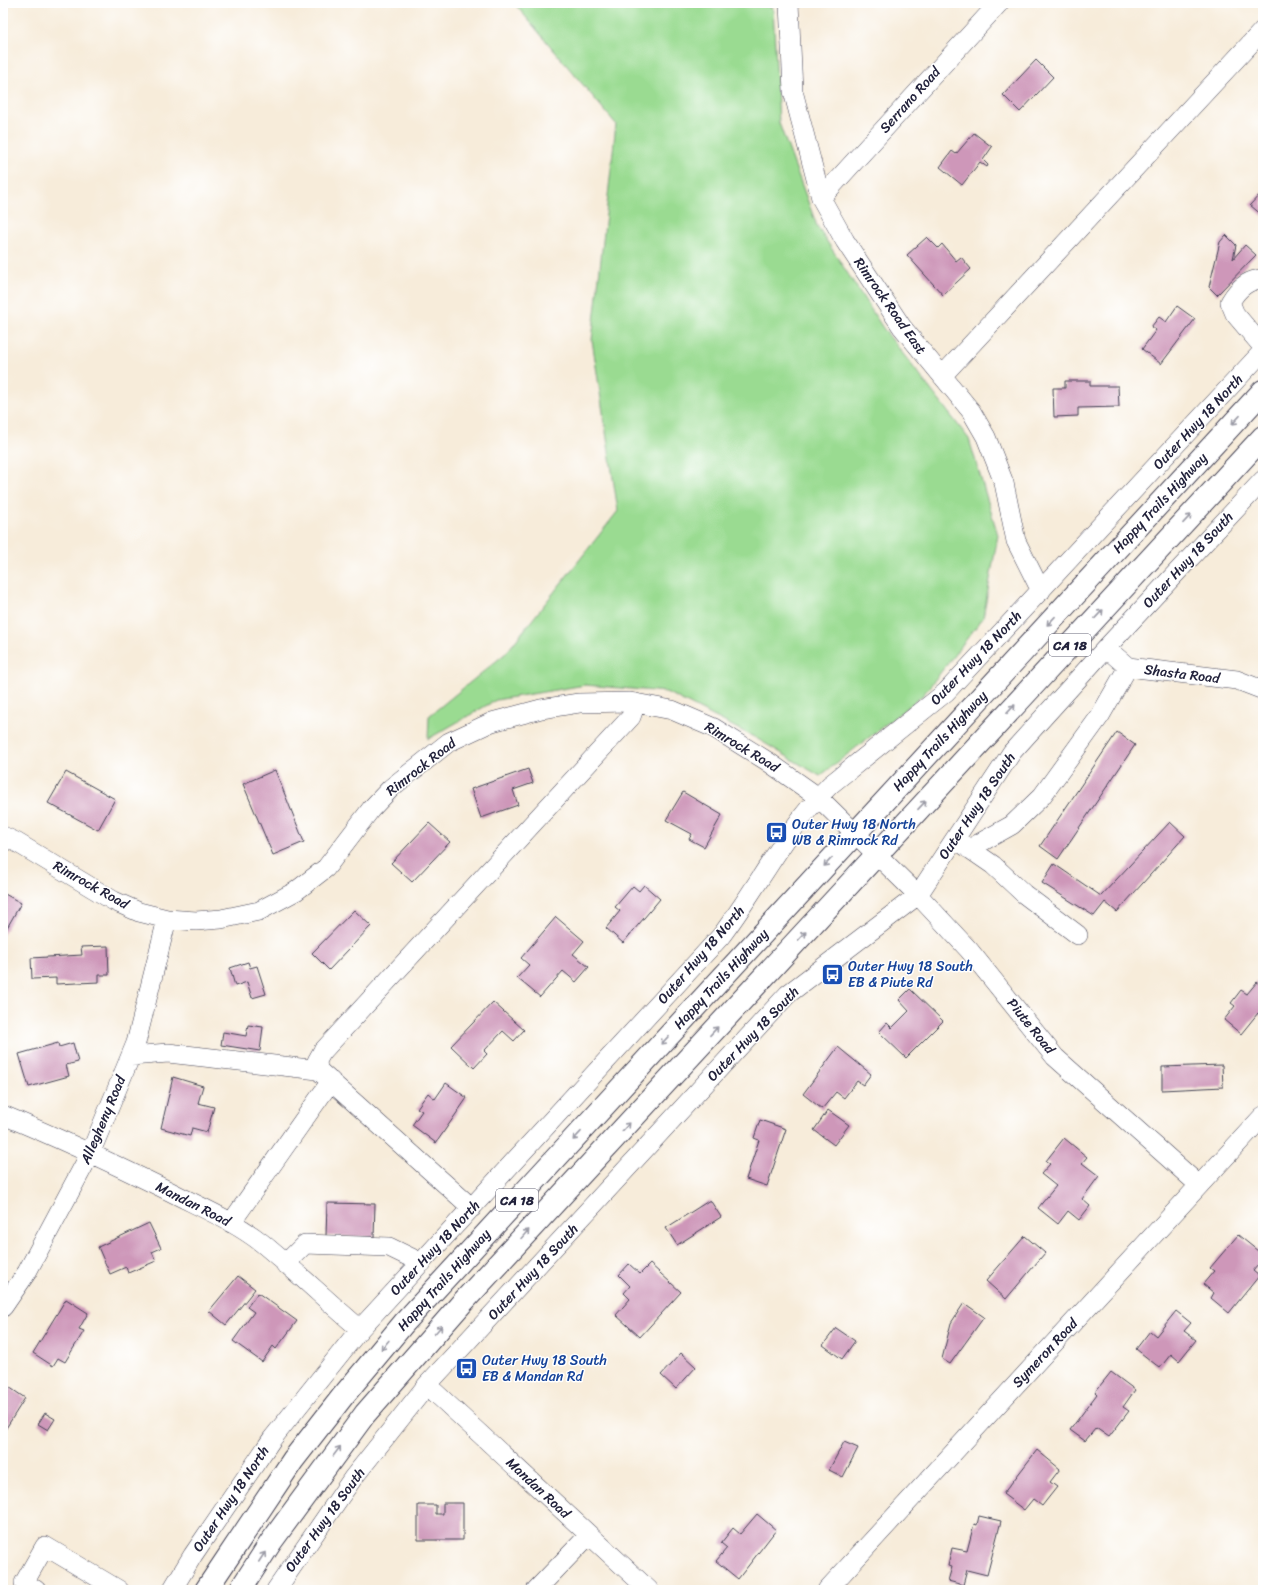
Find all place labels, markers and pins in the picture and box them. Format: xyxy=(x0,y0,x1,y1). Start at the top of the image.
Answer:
place label: Outer Hwy 18 North WB & Rimrock Rd xyxy=(792,812,916,853)
bus stop icon: Outer Hwy 18 North WB & Rimrock Rd xyxy=(763,819,789,845)
place label: Outer Hwy 18 South EB & Piute Rd xyxy=(848,954,973,995)
bus stop icon: Outer Hwy 18 South EB & Piute Rd xyxy=(819,961,845,987)
place label: Outer Hwy 18 South EB & Mandan Rd xyxy=(482,1348,607,1389)
bus stop icon: Outer Hwy 18 South EB & Mandan Rd xyxy=(453,1355,479,1381)

